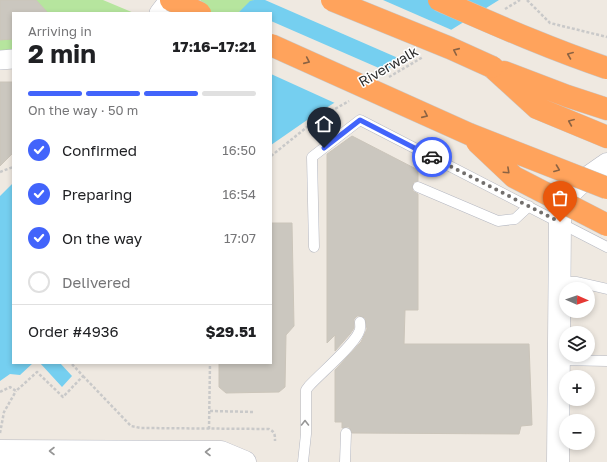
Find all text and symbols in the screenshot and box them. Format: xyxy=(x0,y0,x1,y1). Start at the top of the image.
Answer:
text: Arriving in xyxy=(28,23,92,39)
text: 17:16–17:21 xyxy=(173,37,256,55)
text: 2 min xyxy=(28,38,96,69)
street label: Riverwalk xyxy=(355,42,421,90)
one-way arrow xyxy=(453,48,460,56)
one-way arrow xyxy=(567,51,574,59)
one-way arrow xyxy=(302,56,310,64)
text: On the way · 50 m xyxy=(28,102,138,118)
pin xyxy=(307,107,341,148)
one-way arrow xyxy=(421,110,428,118)
icon: home xyxy=(313,113,335,135)
one-way arrow xyxy=(568,119,575,127)
courier xyxy=(412,137,452,177)
icon: check xyxy=(28,139,50,161)
text: Confirmed xyxy=(62,141,137,159)
text: 16:50 xyxy=(222,142,256,158)
icon: car xyxy=(421,146,443,168)
one-way arrow xyxy=(554,164,561,172)
one-way arrow xyxy=(503,166,510,173)
pin xyxy=(543,181,577,222)
icon: check xyxy=(28,183,50,205)
text: Preparing xyxy=(62,185,132,203)
text: 16:54 xyxy=(222,186,256,202)
icon: bag xyxy=(549,187,571,209)
icon: check xyxy=(28,227,50,249)
text: On the way xyxy=(62,229,142,247)
text: 17:07 xyxy=(224,230,256,246)
text: Delivered xyxy=(62,273,130,291)
north arrow xyxy=(559,282,595,318)
map controls xyxy=(559,282,595,450)
text: Order #4936 xyxy=(28,322,119,340)
text: $29.51 xyxy=(206,322,256,340)
button: layers xyxy=(559,326,595,362)
button: + xyxy=(559,370,595,406)
button: − xyxy=(559,414,595,450)
one-way arrow xyxy=(301,420,309,426)
one-way arrow xyxy=(49,447,55,456)
one-way arrow xyxy=(205,448,211,456)

